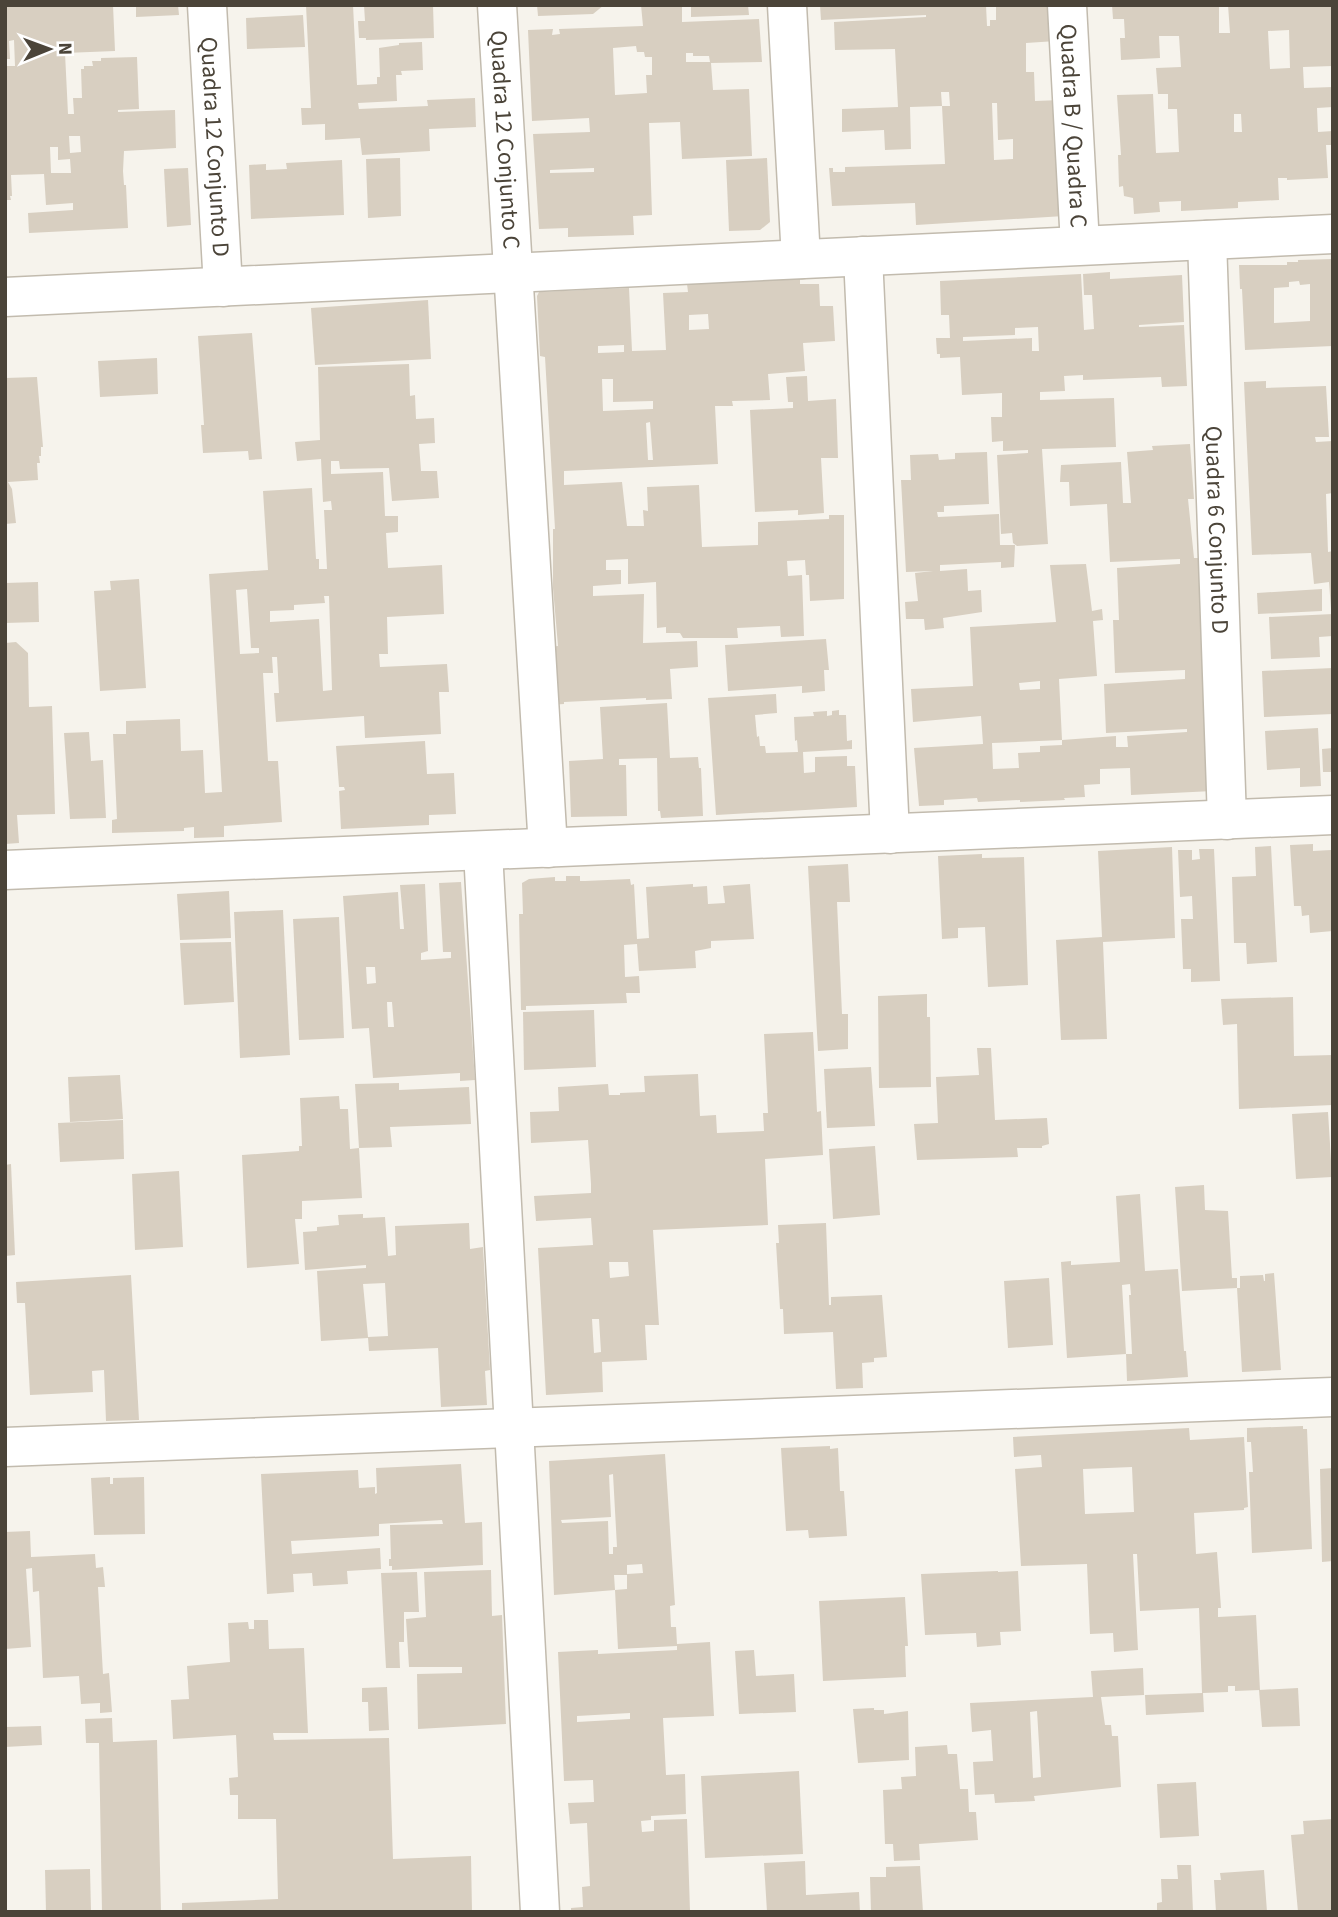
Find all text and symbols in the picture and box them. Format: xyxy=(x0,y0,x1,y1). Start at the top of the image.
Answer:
north arrow xyxy=(14,14,84,84)
street label: Quadra B / Quadra C xyxy=(1051,23,1097,229)
street label: Quadra 12 Conjunto C xyxy=(481,29,529,250)
street label: Quadra 12 Conjunto D xyxy=(191,36,239,258)
text: N xyxy=(51,42,78,55)
street label: Quadra 6 Conjunto D xyxy=(1196,425,1238,635)

